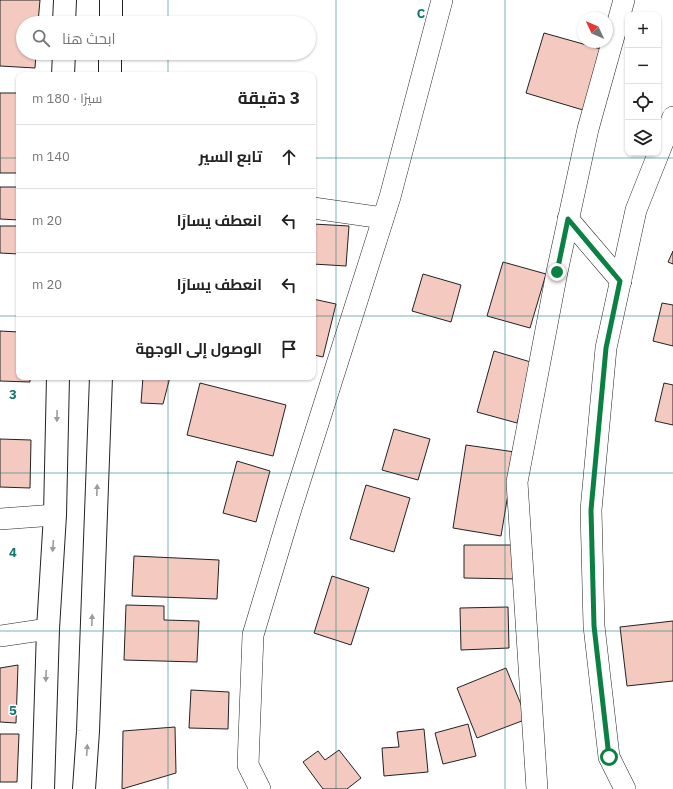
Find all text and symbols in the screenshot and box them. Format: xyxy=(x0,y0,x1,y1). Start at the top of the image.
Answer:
text: C xyxy=(417,5,426,22)
north arrow xyxy=(577,12,613,48)
map controls xyxy=(625,12,661,156)
button: + xyxy=(625,12,661,48)
search box xyxy=(16,16,316,60)
icon: search xyxy=(30,27,52,49)
text: ابحث هنا xyxy=(62,29,116,48)
button: − xyxy=(625,48,661,84)
button: locate xyxy=(625,84,661,120)
text: 3 دقيقة xyxy=(238,87,300,109)
text: سيرًا · 180 m xyxy=(32,90,102,107)
button: layers xyxy=(625,120,661,156)
icon: ahead xyxy=(278,146,300,168)
text: تابع السير xyxy=(199,147,262,166)
text: 140 m xyxy=(32,148,70,165)
icon: left xyxy=(278,210,300,232)
text: انعطف يسارًا xyxy=(177,211,262,230)
text: 20 m xyxy=(32,212,62,229)
route end xyxy=(548,263,566,281)
icon: left xyxy=(278,274,300,296)
text: انعطف يسارًا xyxy=(177,275,262,294)
text: 20 m xyxy=(32,276,62,293)
icon: arrive xyxy=(278,338,300,360)
text: الوصول إلى الوجهة xyxy=(135,339,262,358)
text: 3 xyxy=(9,386,17,403)
one-way arrow xyxy=(54,410,60,423)
one-way arrow xyxy=(94,483,100,496)
one-way arrow xyxy=(50,540,57,552)
text: 4 xyxy=(9,544,17,561)
one-way arrow xyxy=(89,614,96,626)
one-way arrow xyxy=(43,670,49,683)
text: 5 xyxy=(9,702,17,719)
one-way arrow xyxy=(83,744,90,756)
route start xyxy=(600,748,618,766)

